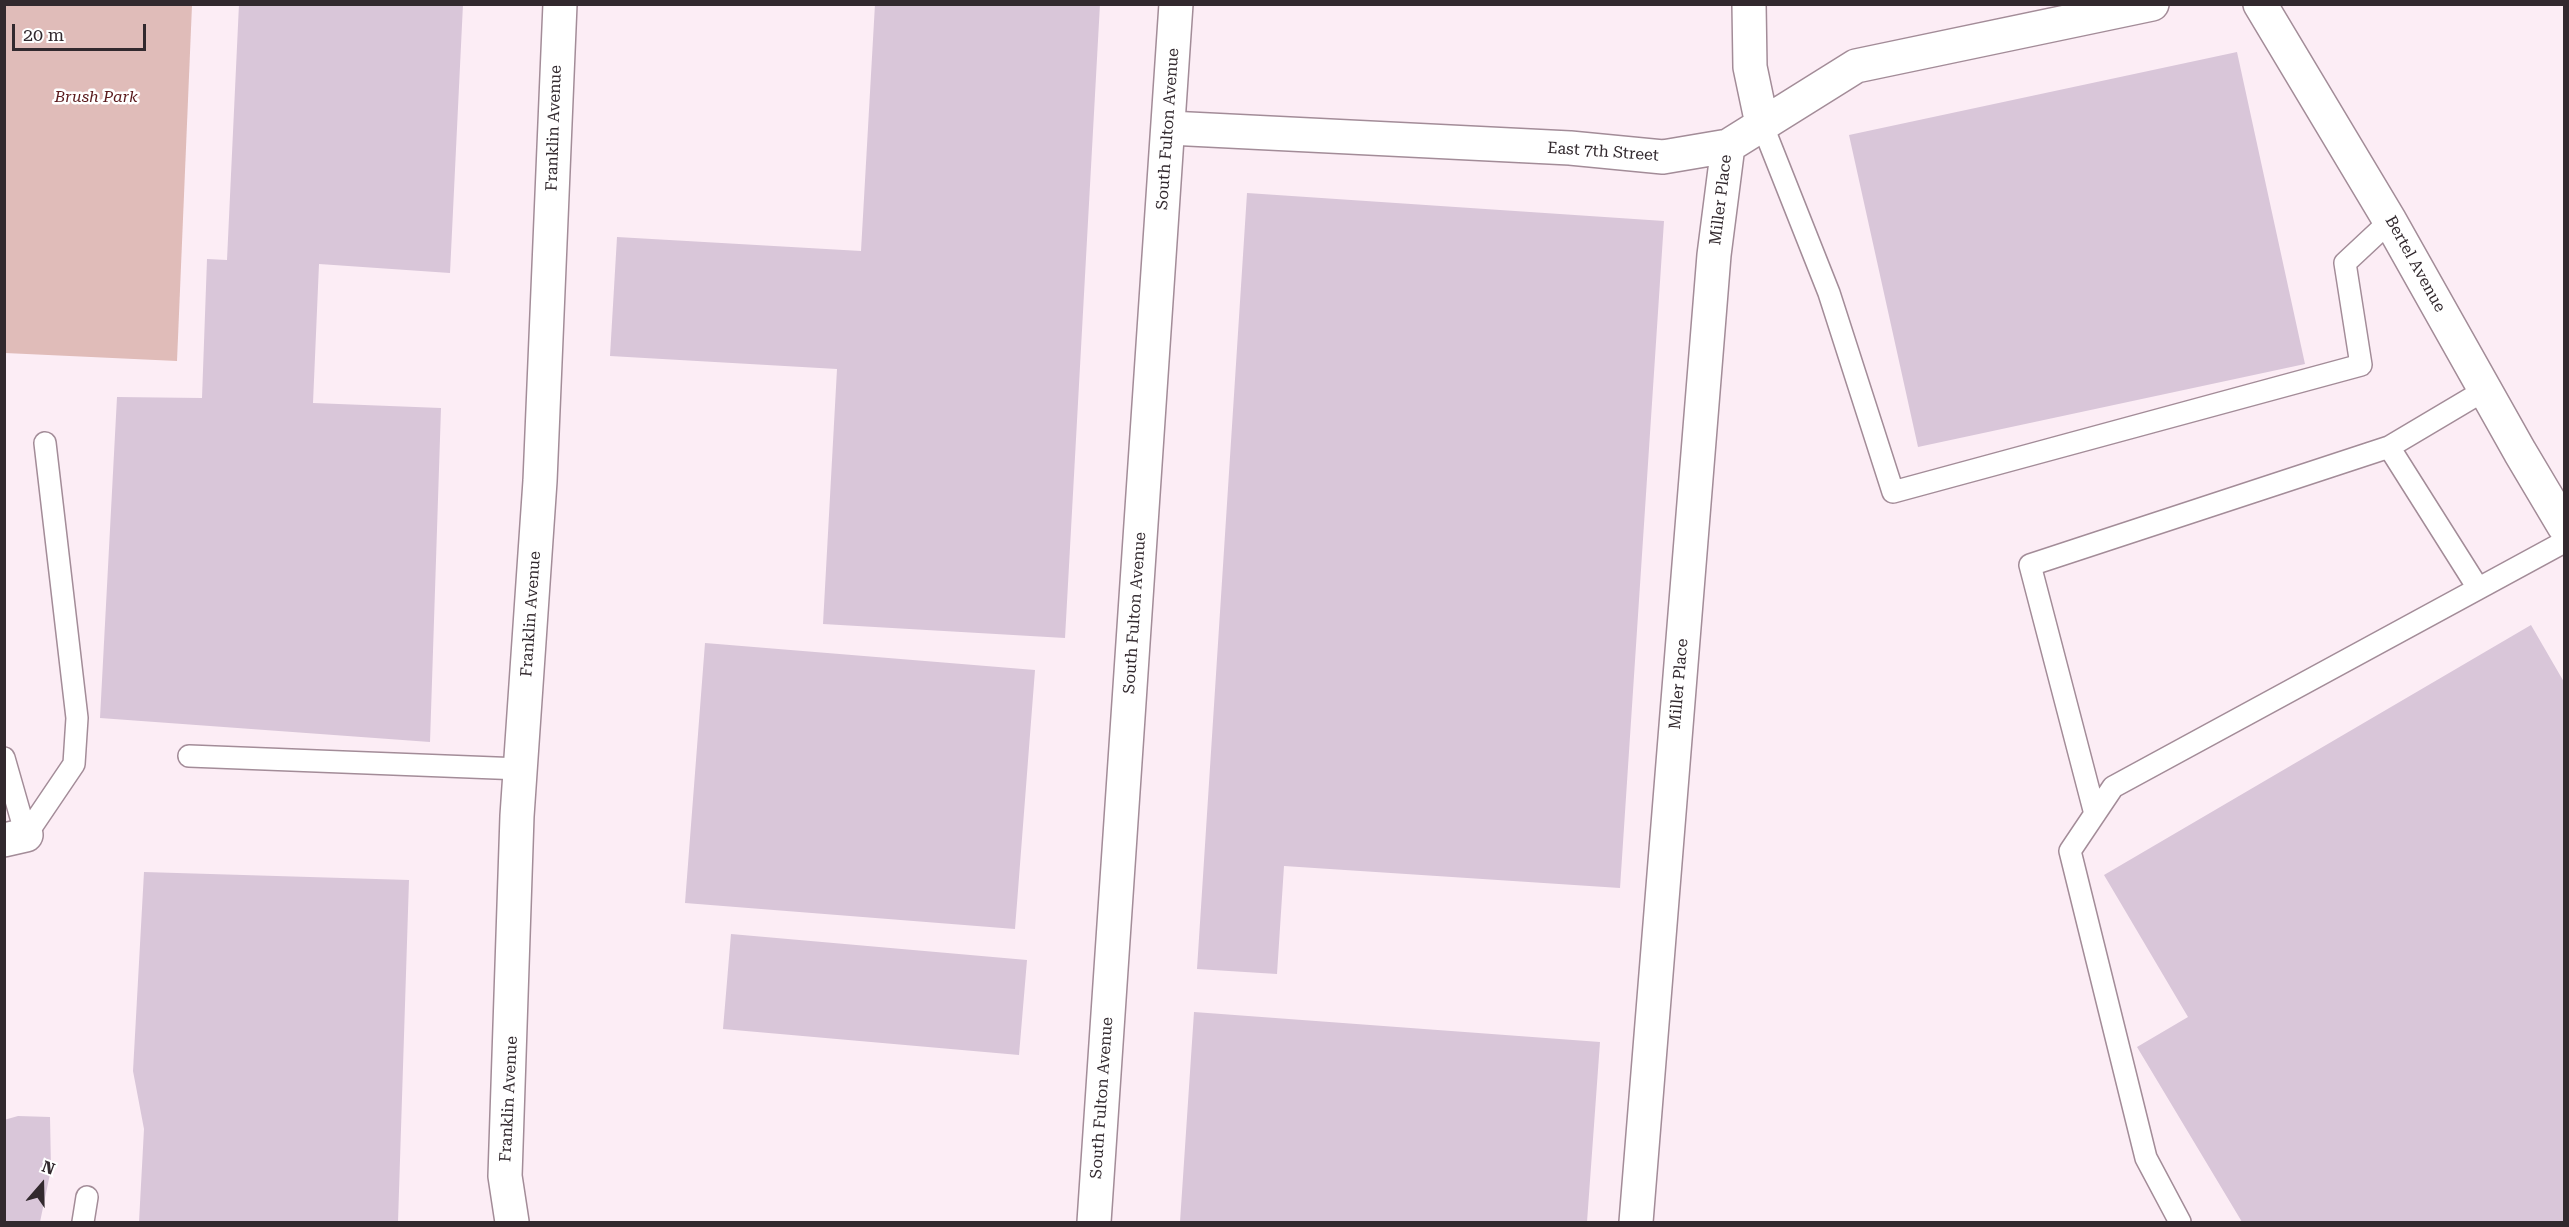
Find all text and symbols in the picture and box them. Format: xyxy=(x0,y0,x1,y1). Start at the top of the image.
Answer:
scale bar xyxy=(15,12,148,50)
text: 20 m xyxy=(23,24,64,45)
street label: South Fulton Avenue xyxy=(1153,47,1183,211)
street label: Franklin Avenue xyxy=(542,65,566,191)
park label: Brush Park xyxy=(54,87,138,107)
street label: East 7th Street xyxy=(1547,139,1659,165)
street label: Miller Place xyxy=(1706,154,1736,246)
street label: Bertel Avenue xyxy=(2381,212,2449,316)
street label: South Fulton Avenue xyxy=(1120,531,1150,695)
street label: Franklin Avenue xyxy=(517,550,545,678)
street label: Miller Place xyxy=(1665,638,1693,730)
street label: South Fulton Avenue xyxy=(1087,1016,1117,1180)
street label: Franklin Avenue xyxy=(496,1036,522,1162)
north arrow xyxy=(12,1155,72,1215)
text: N xyxy=(39,1157,57,1179)

